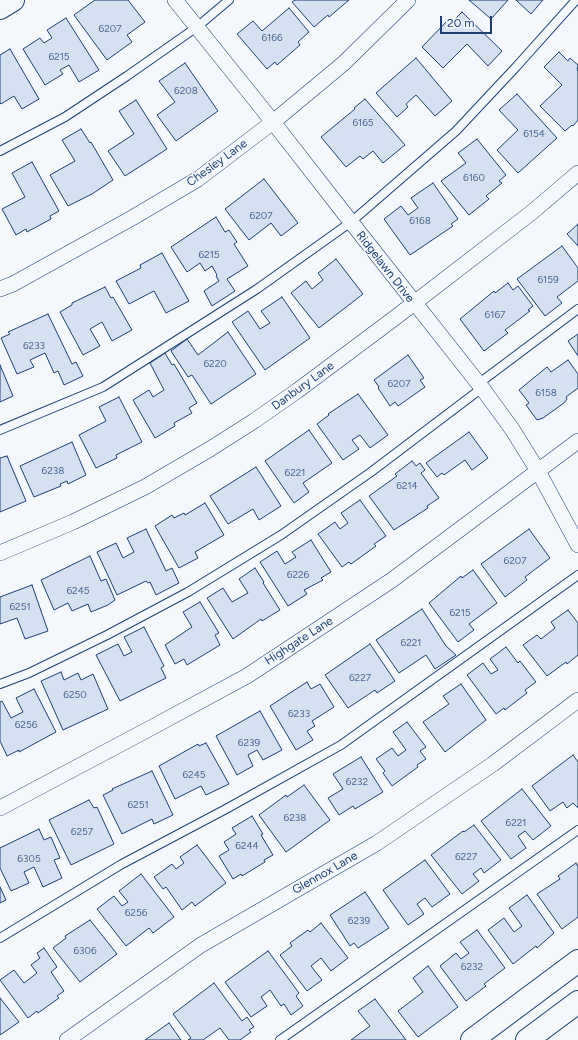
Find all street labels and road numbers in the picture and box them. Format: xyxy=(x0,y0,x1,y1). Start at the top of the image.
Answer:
street label: Chesley Lane xyxy=(184,136,250,190)
street label: Ridgelawn Drive xyxy=(353,229,417,305)
street label: Danbury Lane xyxy=(269,359,337,413)
street label: Highgate Lane xyxy=(262,614,336,668)
street label: Glennox Lane xyxy=(290,849,360,897)

